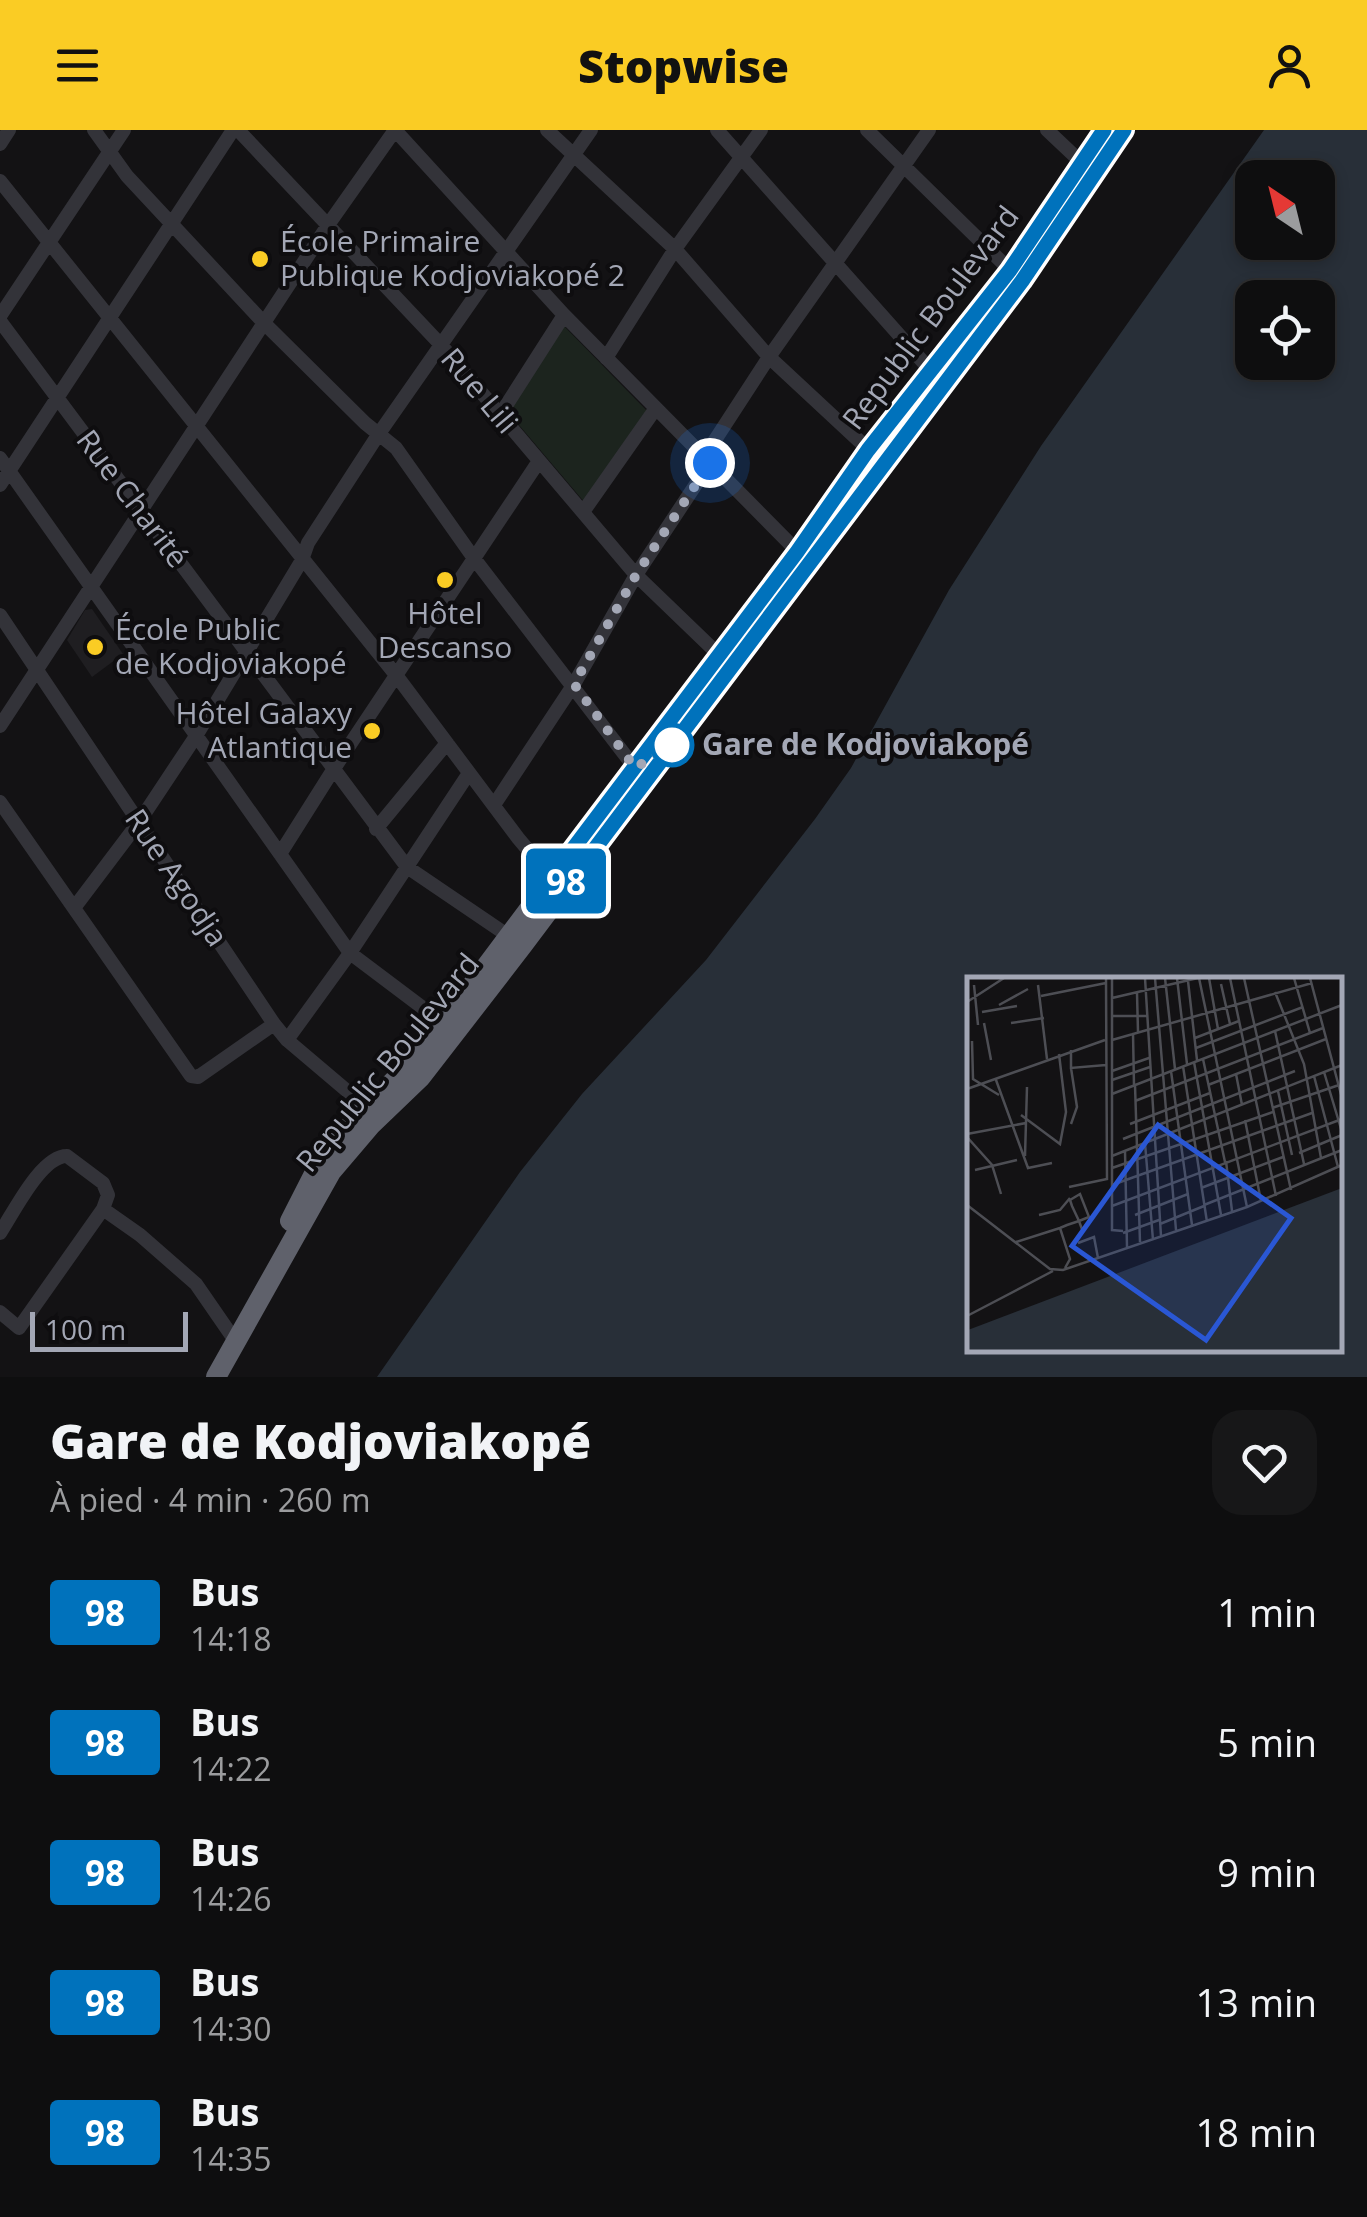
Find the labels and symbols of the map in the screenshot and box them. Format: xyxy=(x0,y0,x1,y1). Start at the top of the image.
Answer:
north arrow xyxy=(1235,160,1335,260)
street label: Republic Boulevard xyxy=(832,197,1028,437)
place label: École Primaire Publique Kodjoviakopé 2 xyxy=(280,220,625,295)
marker: École Primaire Publique Kodjoviakopé 2 xyxy=(249,248,271,270)
street label: Rue Lili xyxy=(432,339,528,441)
street label: Rue Charité xyxy=(68,421,199,575)
your location xyxy=(685,438,735,488)
marker: Hôtel Descanso xyxy=(434,569,456,591)
place label: Hôtel Descanso xyxy=(378,592,512,667)
place label: École Public de Kodjoviakopé xyxy=(115,608,347,683)
marker: École Public de Kodjoviakopé xyxy=(84,636,106,658)
place label: Hôtel Galaxy Atlantique xyxy=(175,692,353,767)
marker: Hôtel Galaxy Atlantique xyxy=(361,720,383,742)
place label: Gare de Kodjoviakopé xyxy=(702,723,1029,764)
marker: Gare de Kodjoviakopé xyxy=(651,724,693,766)
street label: Rue Agodja xyxy=(116,800,238,954)
line badge: 98 xyxy=(521,848,611,914)
street label: Republic Boulevard xyxy=(286,944,488,1180)
inset map xyxy=(967,977,1342,1352)
scale bar xyxy=(30,1307,188,1352)

